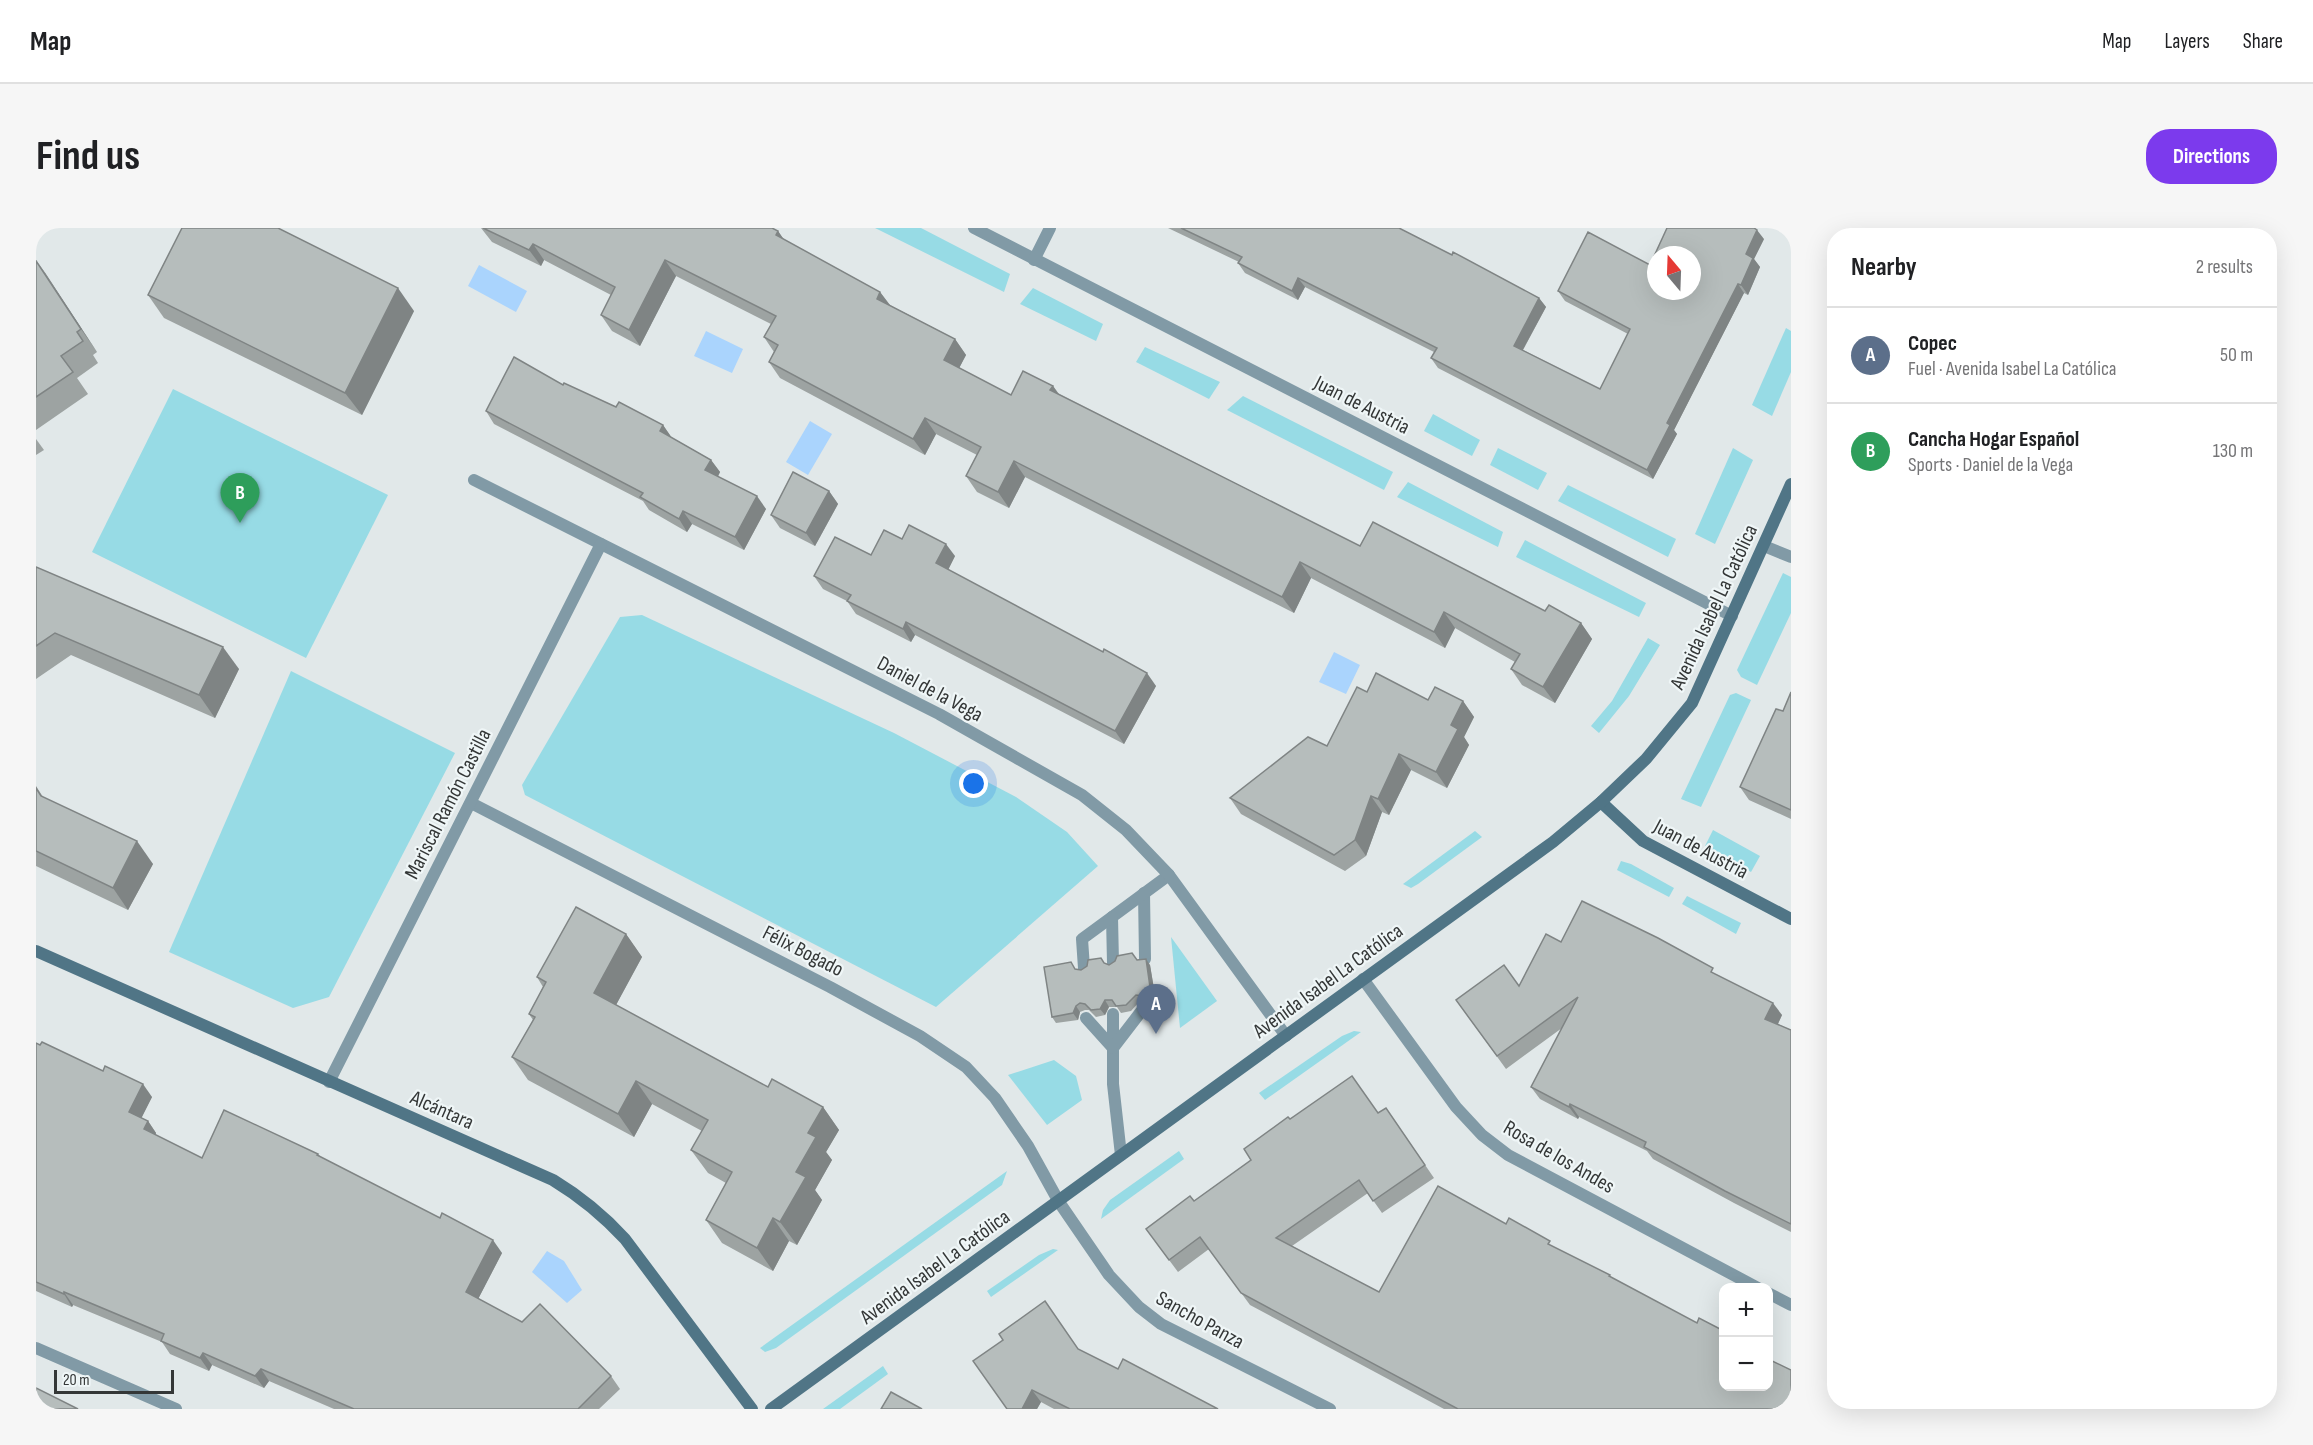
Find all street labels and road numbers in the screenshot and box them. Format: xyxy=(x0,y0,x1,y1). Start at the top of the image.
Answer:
street label: Juan de Austria xyxy=(1309,370,1414,440)
street label: Avenida Isabel La Católica xyxy=(1664,521,1763,694)
street label: Daniel de la Vega xyxy=(873,651,987,727)
street label: Mariscal Ramón Castilla xyxy=(399,725,497,883)
street label: Juan de Austria xyxy=(1648,813,1753,884)
street label: Avenida Isabel La Católica xyxy=(1247,918,1408,1044)
street label: Félix Bogado xyxy=(758,920,848,982)
street label: Alcántara xyxy=(406,1085,478,1135)
street label: Rosa de los Andes xyxy=(1499,1115,1619,1199)
street label: Avenida Isabel La Católica xyxy=(854,1204,1015,1330)
street label: Sancho Panza xyxy=(1152,1286,1248,1354)

